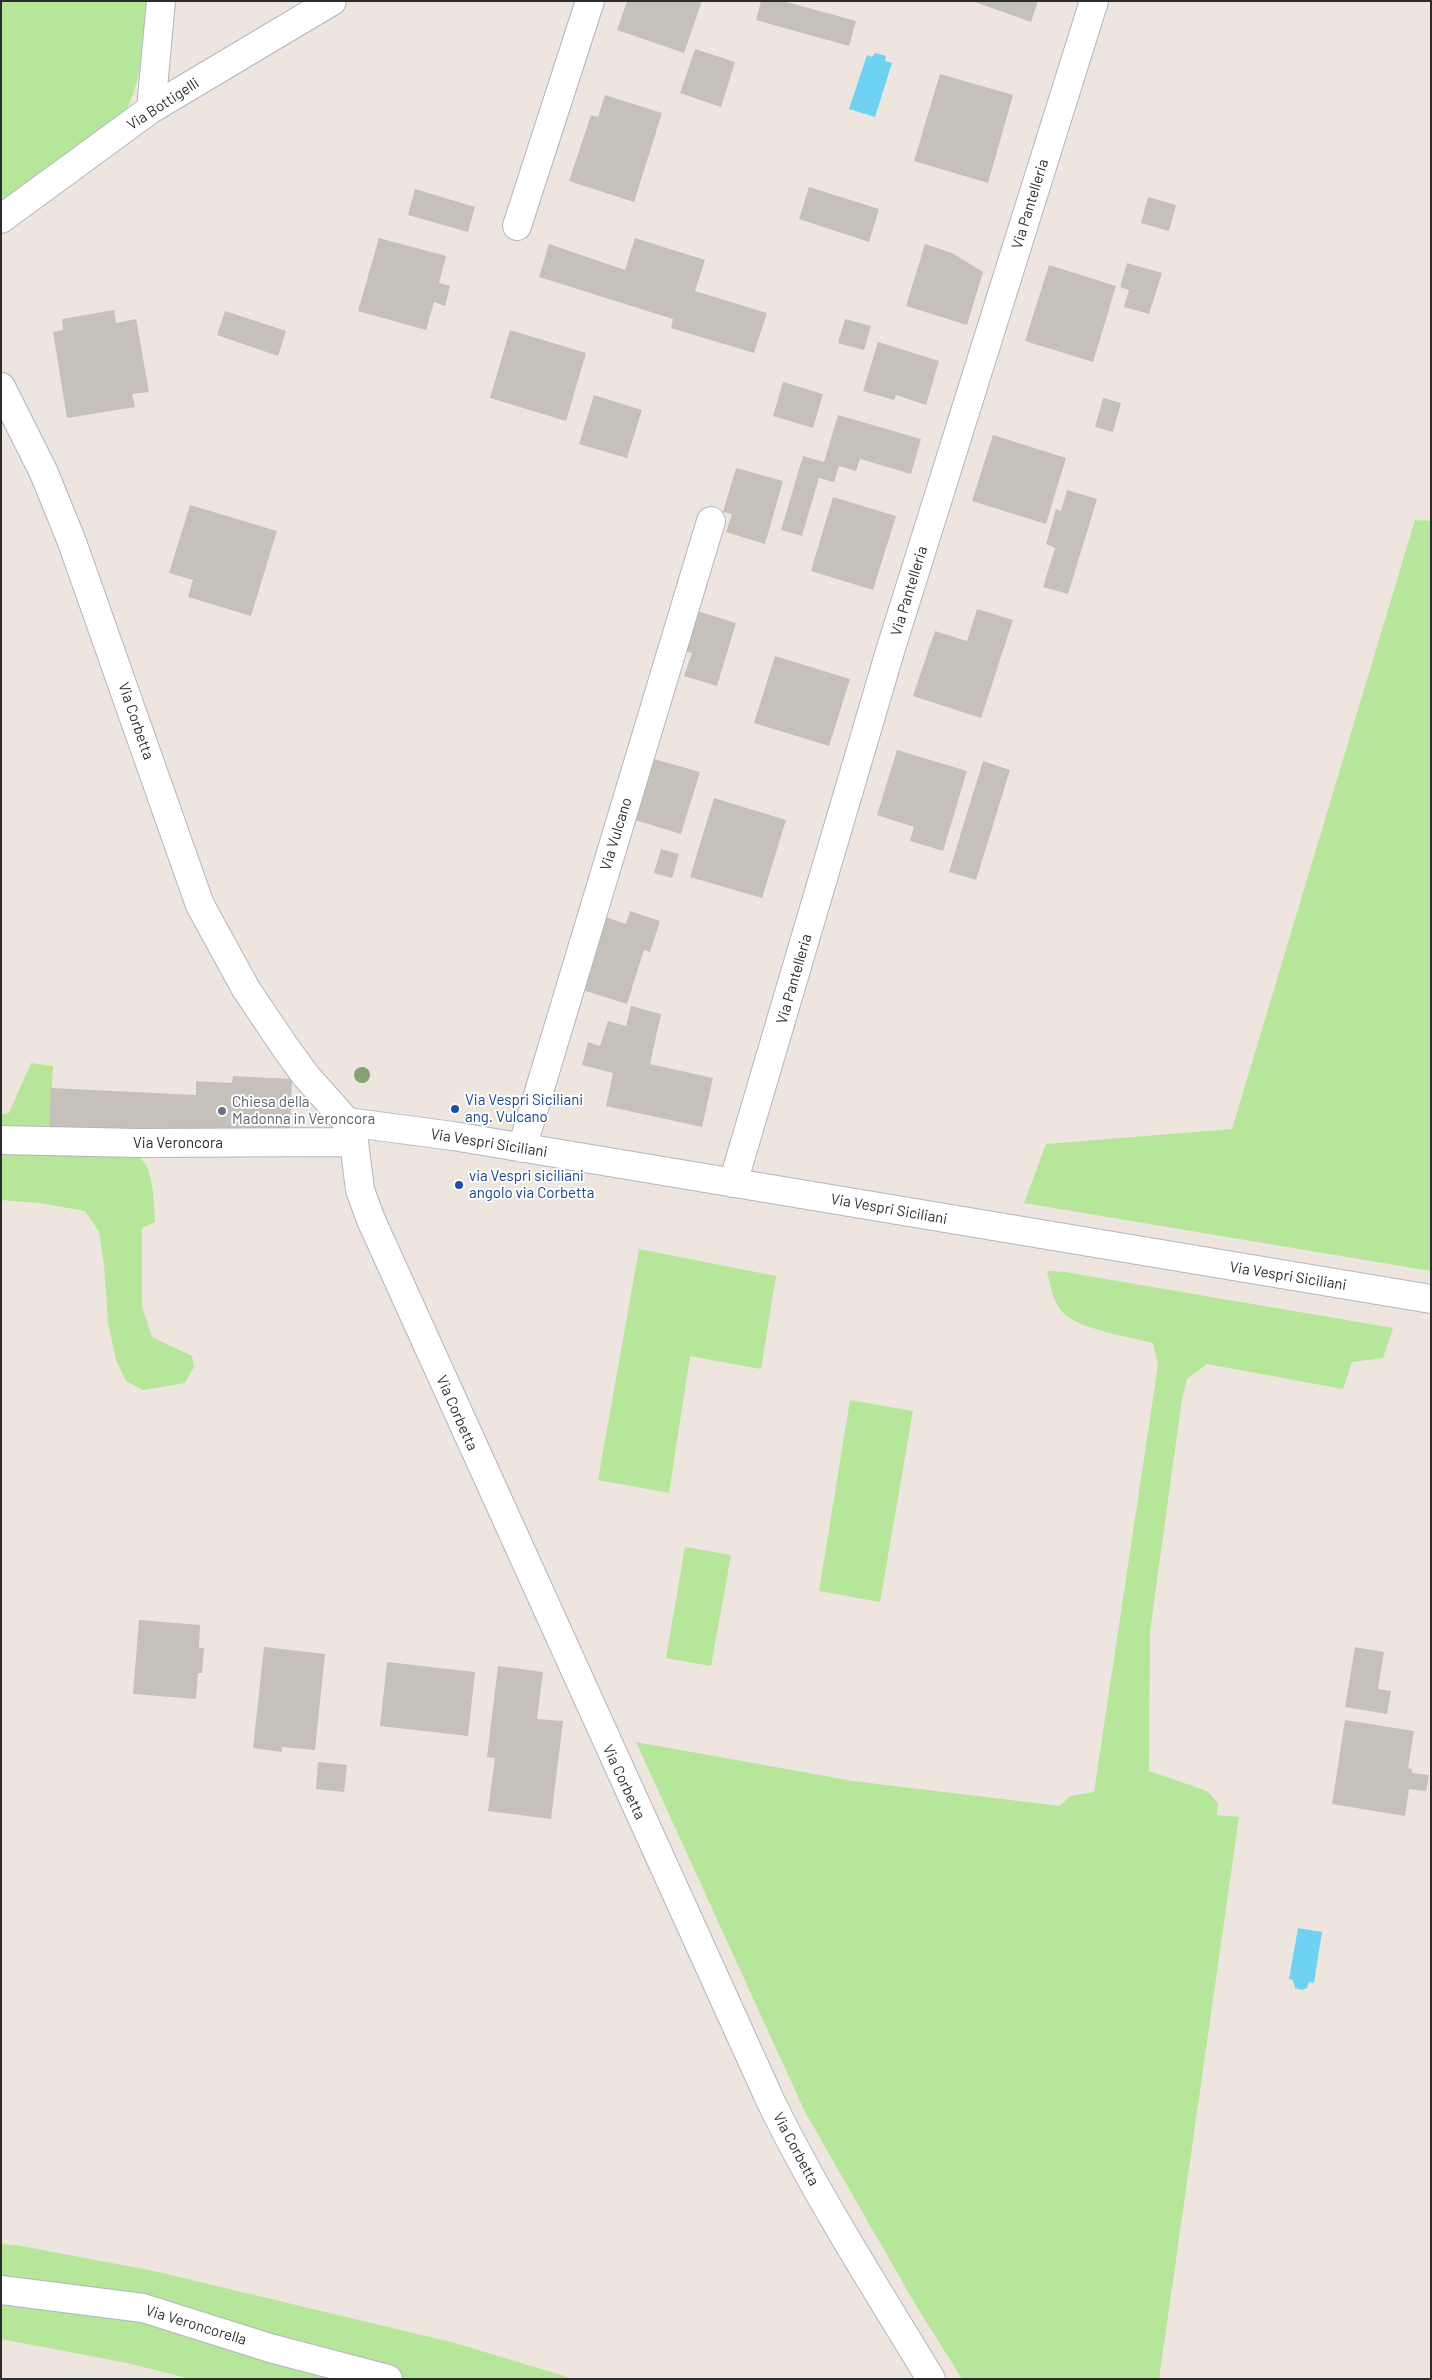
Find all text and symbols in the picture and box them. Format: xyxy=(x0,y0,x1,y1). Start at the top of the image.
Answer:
street label: Via Bottigelli xyxy=(124,74,202,134)
street label: Via Pantelleria xyxy=(1008,157,1052,251)
street label: Via Pantelleria xyxy=(887,544,931,638)
street label: Via Corbetta xyxy=(114,680,158,762)
street label: Via Vulcano xyxy=(596,795,636,873)
street label: Via Pantelleria xyxy=(773,932,815,1026)
place label: Via Vespri Siciliani ang. Vulcano xyxy=(465,1091,583,1126)
place label: Chiesa della Madonna in Veroncora xyxy=(232,1093,375,1128)
marker: Via Vespri Siciliani ang. Vulcano xyxy=(449,1103,461,1115)
marker: Chiesa della Madonna in Veroncora xyxy=(216,1105,228,1117)
street label: Via Vespri Siciliani xyxy=(429,1125,549,1161)
street label: Via Veroncora xyxy=(133,1134,223,1152)
place label: via Vespri siciliani angolo via Corbetta xyxy=(469,1167,594,1202)
marker: via Vespri siciliani angolo via Corbetta xyxy=(453,1179,465,1191)
street label: Via Vespri Siciliani xyxy=(829,1190,949,1228)
street label: Via Vespri Siciliani xyxy=(1228,1258,1348,1294)
street label: Via Corbetta xyxy=(432,1373,482,1453)
street label: Via Corbetta xyxy=(599,1742,649,1822)
street label: Via Corbetta xyxy=(769,2109,823,2189)
street label: Via Veroncorella xyxy=(143,2301,249,2349)

